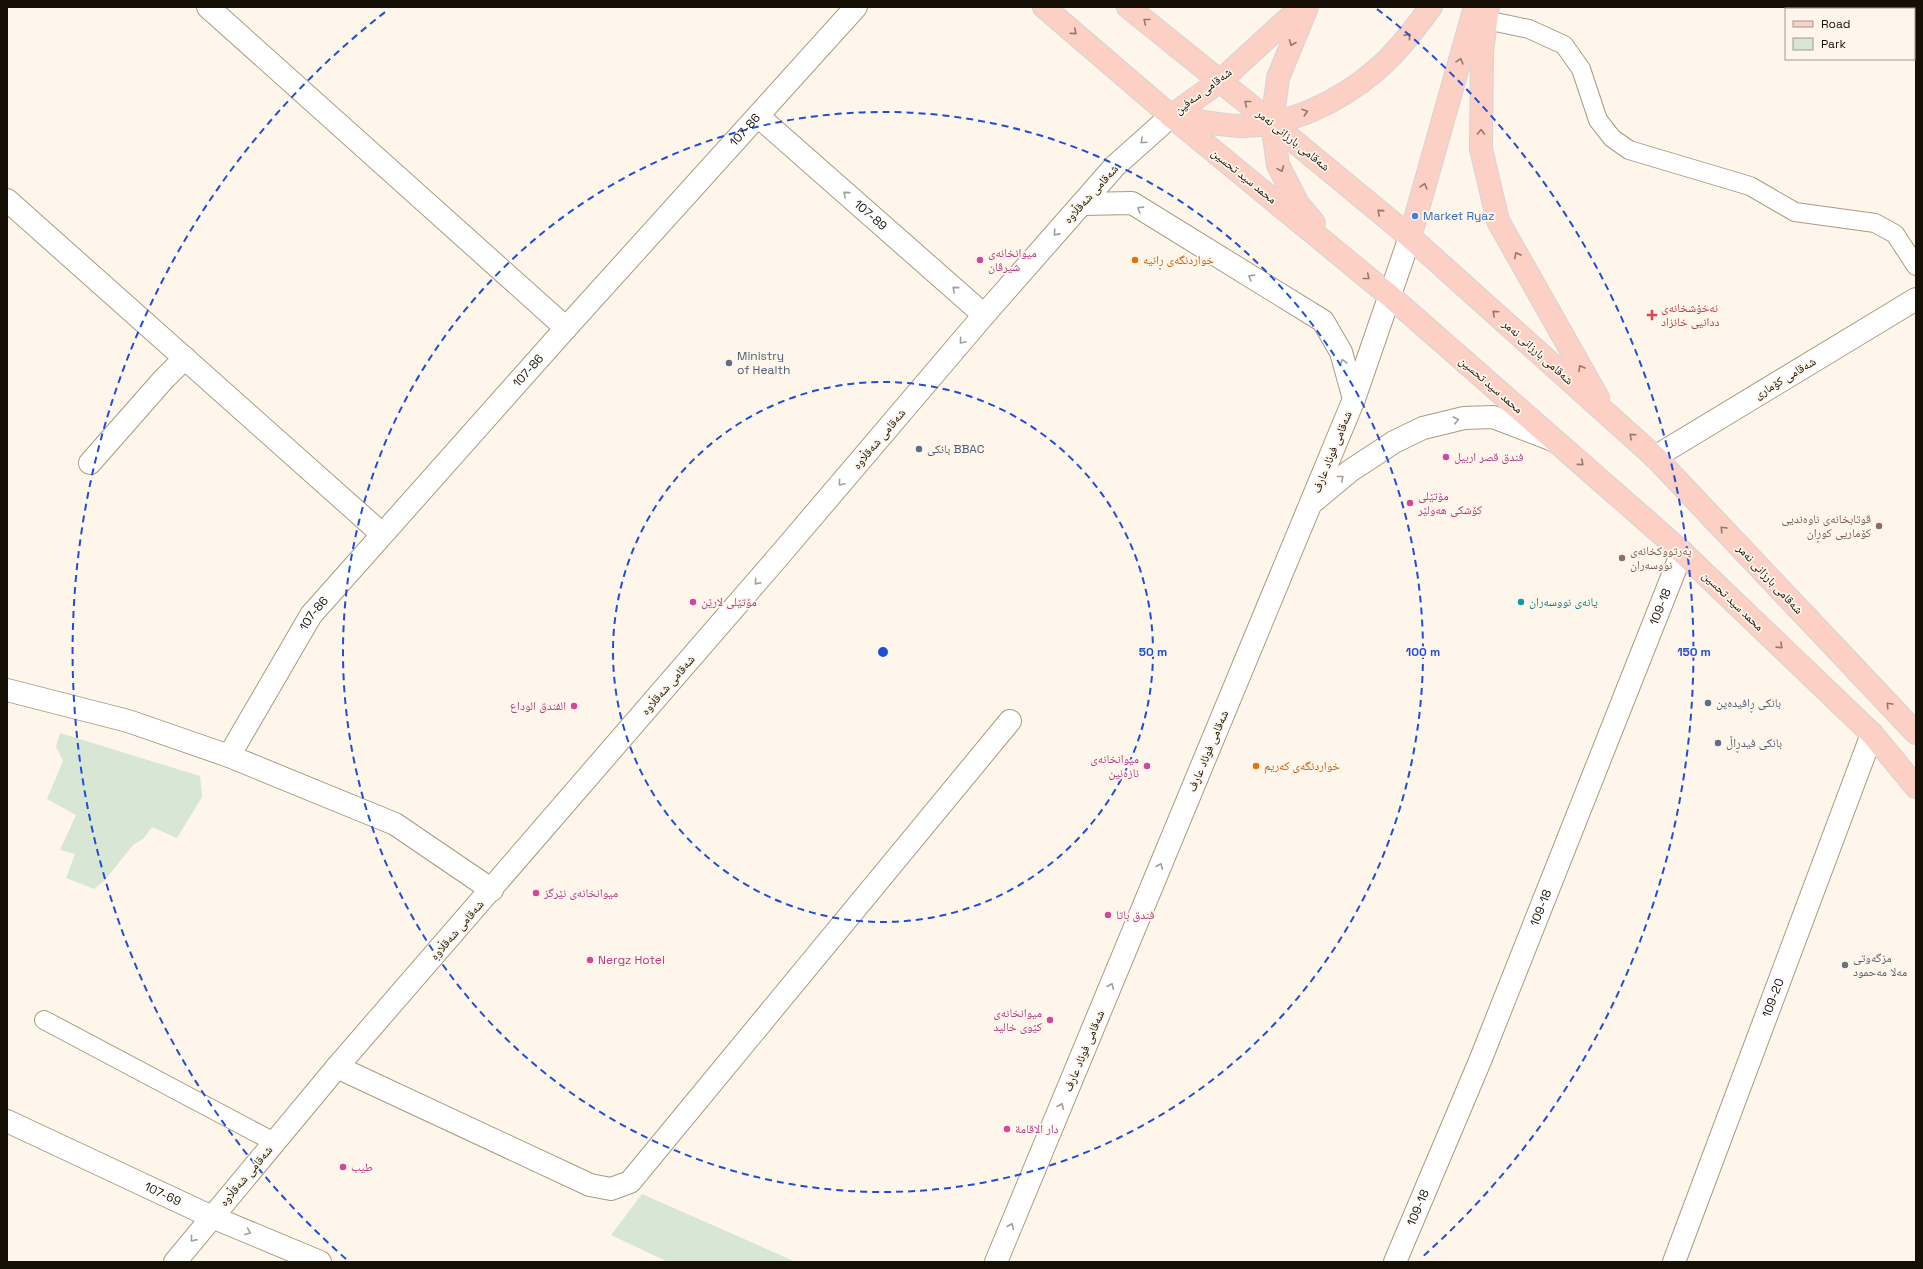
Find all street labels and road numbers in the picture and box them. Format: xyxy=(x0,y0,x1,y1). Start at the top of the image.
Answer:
street label: شەقامی سەفین xyxy=(1171,64,1235,118)
street label: شەقامی بارزانی نەمر xyxy=(1252,105,1333,175)
street label: 107-86 xyxy=(726,110,764,150)
street label: محمد سید تحسین xyxy=(1208,145,1280,207)
street label: شەقامی شەقڵاوە xyxy=(1060,161,1122,227)
street label: 107-89 xyxy=(851,196,890,234)
street label: شەقامی بارزانی نەمر xyxy=(1498,315,1577,388)
street label: 107-86 xyxy=(509,351,547,390)
street label: محمد سید تحسین xyxy=(1456,353,1526,417)
street label: شەقامی کۆماری xyxy=(1751,353,1819,403)
street label: شەقامی شەقڵاوە xyxy=(849,405,909,473)
street label: شەقامی فوئاد عارف xyxy=(1308,409,1356,495)
street label: شەقامی بارزانی نەمر xyxy=(1733,540,1807,618)
street label: محمد سید تحسین xyxy=(1699,568,1767,634)
street label: 109-18 xyxy=(1646,586,1675,627)
street label: 107-86 xyxy=(296,593,332,633)
street label: شەقامی شەقڵاوە xyxy=(637,651,699,718)
street label: شەقامی فوئاد عارف xyxy=(1184,708,1232,794)
street label: 109-18 xyxy=(1526,887,1555,929)
street label: شەقامی شەقڵاوە xyxy=(426,896,488,963)
street label: 109-20 xyxy=(1758,976,1788,1020)
street label: شەقامی فوئاد عارف xyxy=(1060,1008,1108,1094)
street label: شەقامی شەقڵاوە xyxy=(216,1142,276,1210)
street label: 107-69 xyxy=(142,1178,184,1209)
street label: 109-18 xyxy=(1403,1187,1433,1228)

